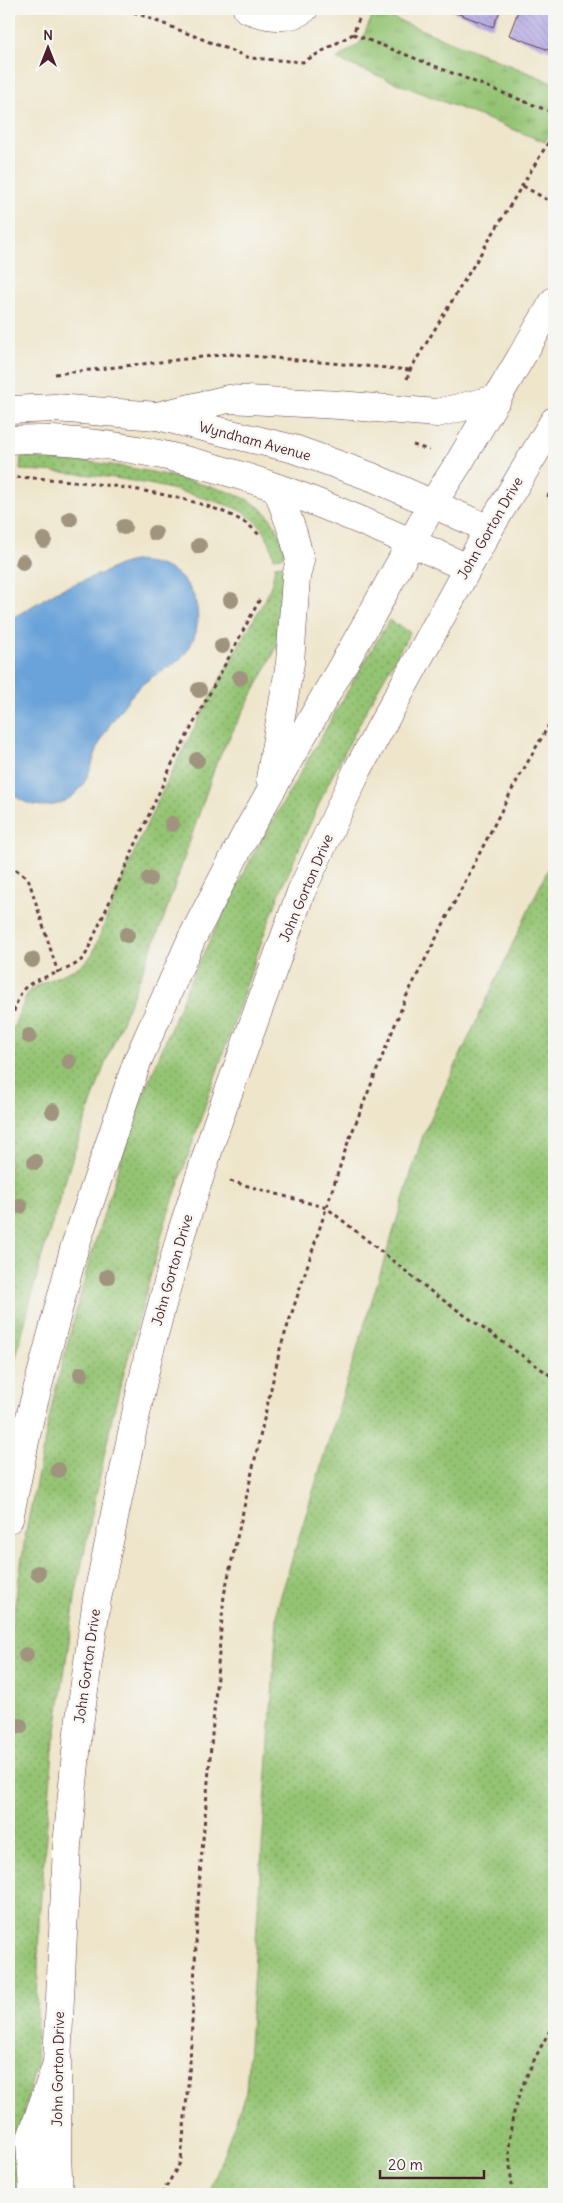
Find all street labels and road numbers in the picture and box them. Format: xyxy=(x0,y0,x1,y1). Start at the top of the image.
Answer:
street label: Wyndham Avenue xyxy=(197,417,313,465)
street label: John Gorton Drive xyxy=(453,474,527,582)
street label: John Gorton Drive xyxy=(275,831,337,945)
street label: John Gorton Drive xyxy=(147,1212,197,1328)
street label: John Gorton Drive xyxy=(70,1608,104,1724)
street label: John Gorton Drive xyxy=(48,2011,68,2127)

